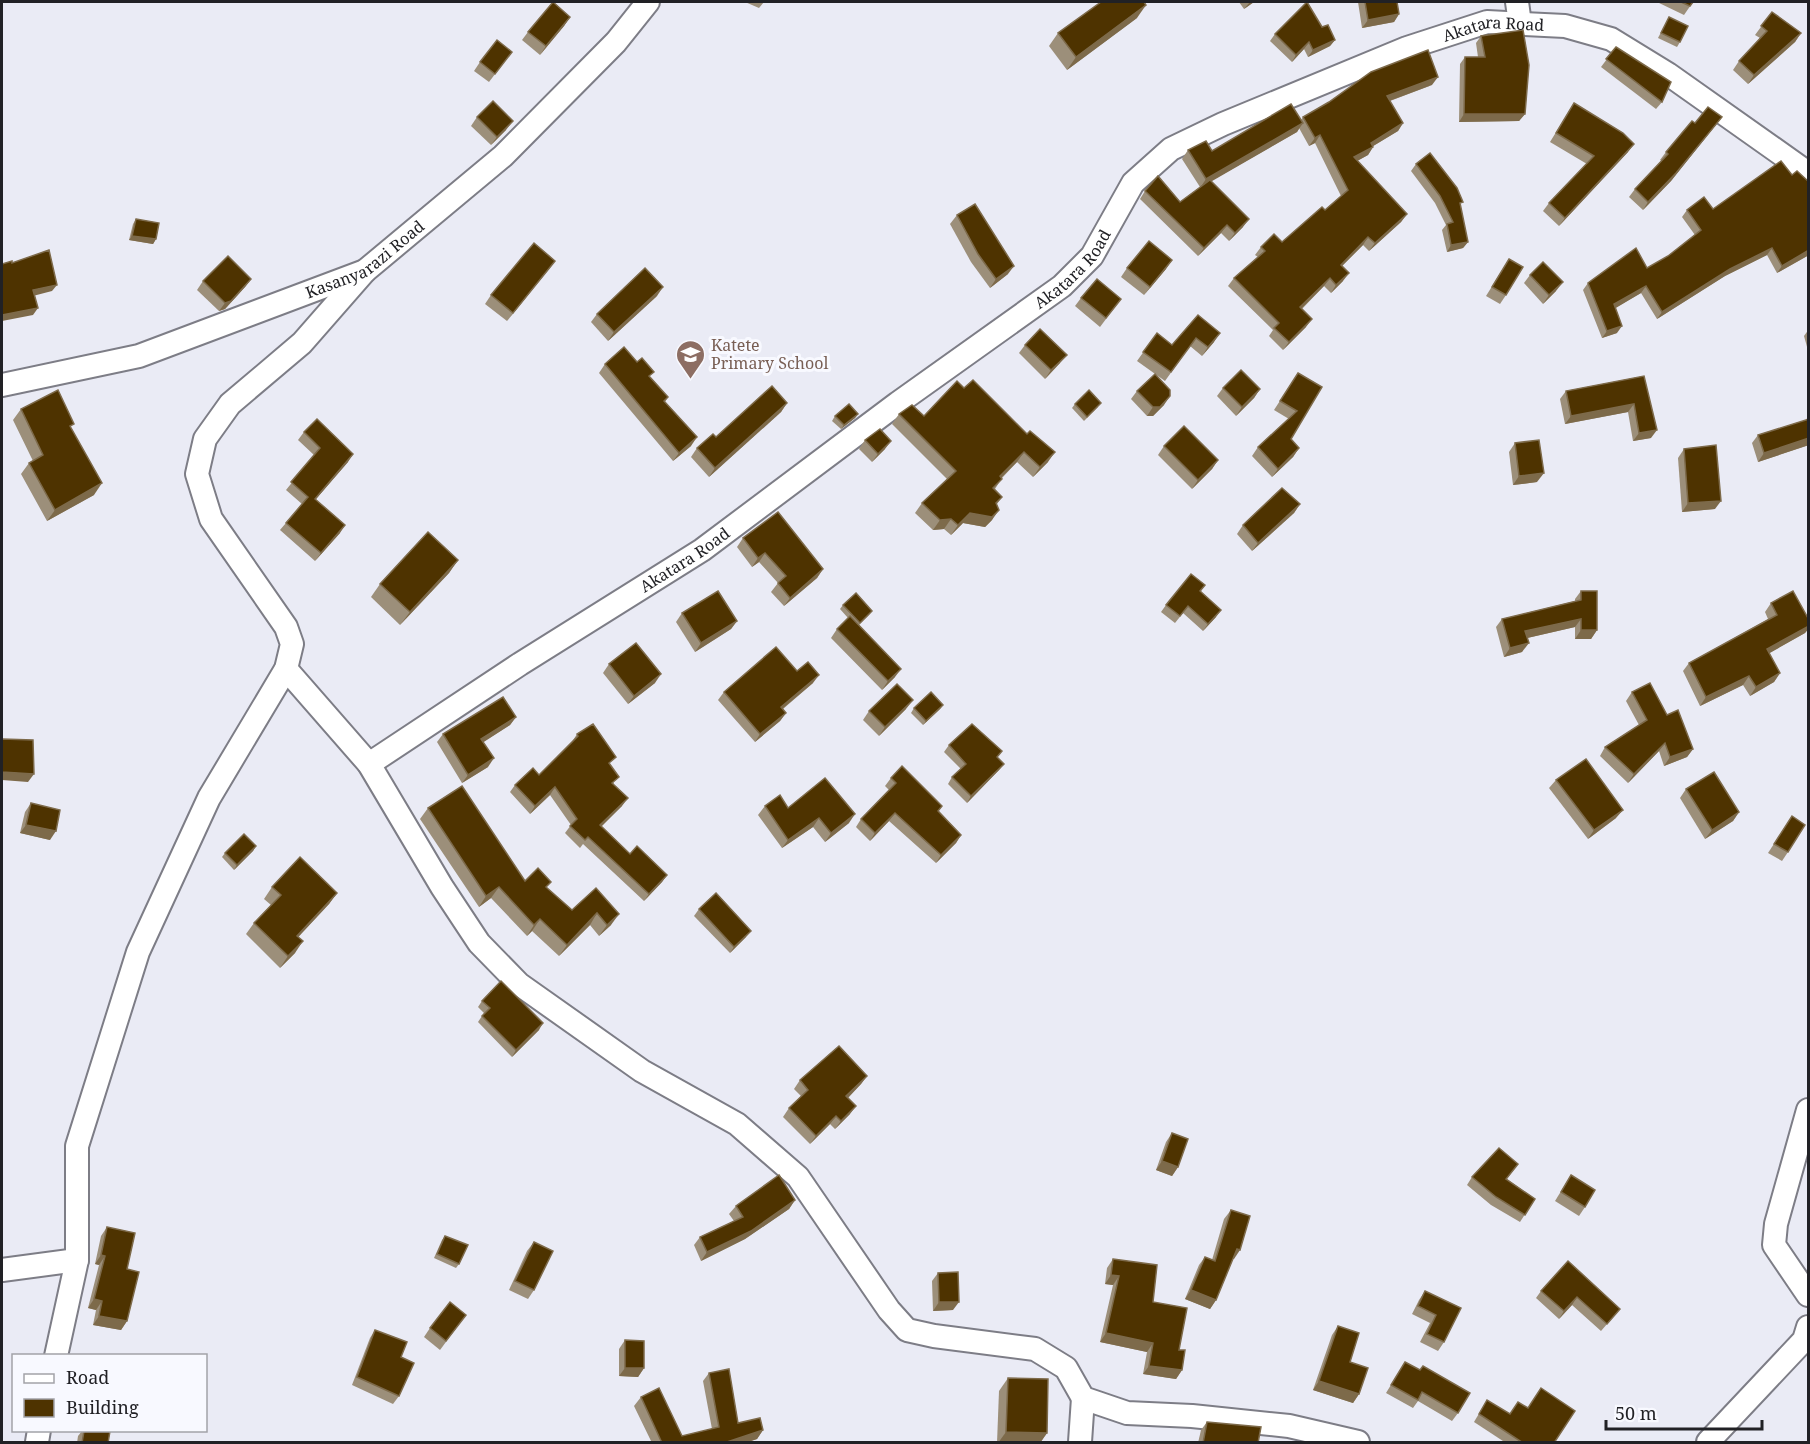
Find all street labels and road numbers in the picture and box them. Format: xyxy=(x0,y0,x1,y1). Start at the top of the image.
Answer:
street label: Akatara Road xyxy=(1440,11,1545,47)
street label: Kasanyarazi Road xyxy=(302,215,429,303)
street label: Akatara Road xyxy=(1030,225,1116,314)
street label: Akatara Road xyxy=(636,522,734,597)

